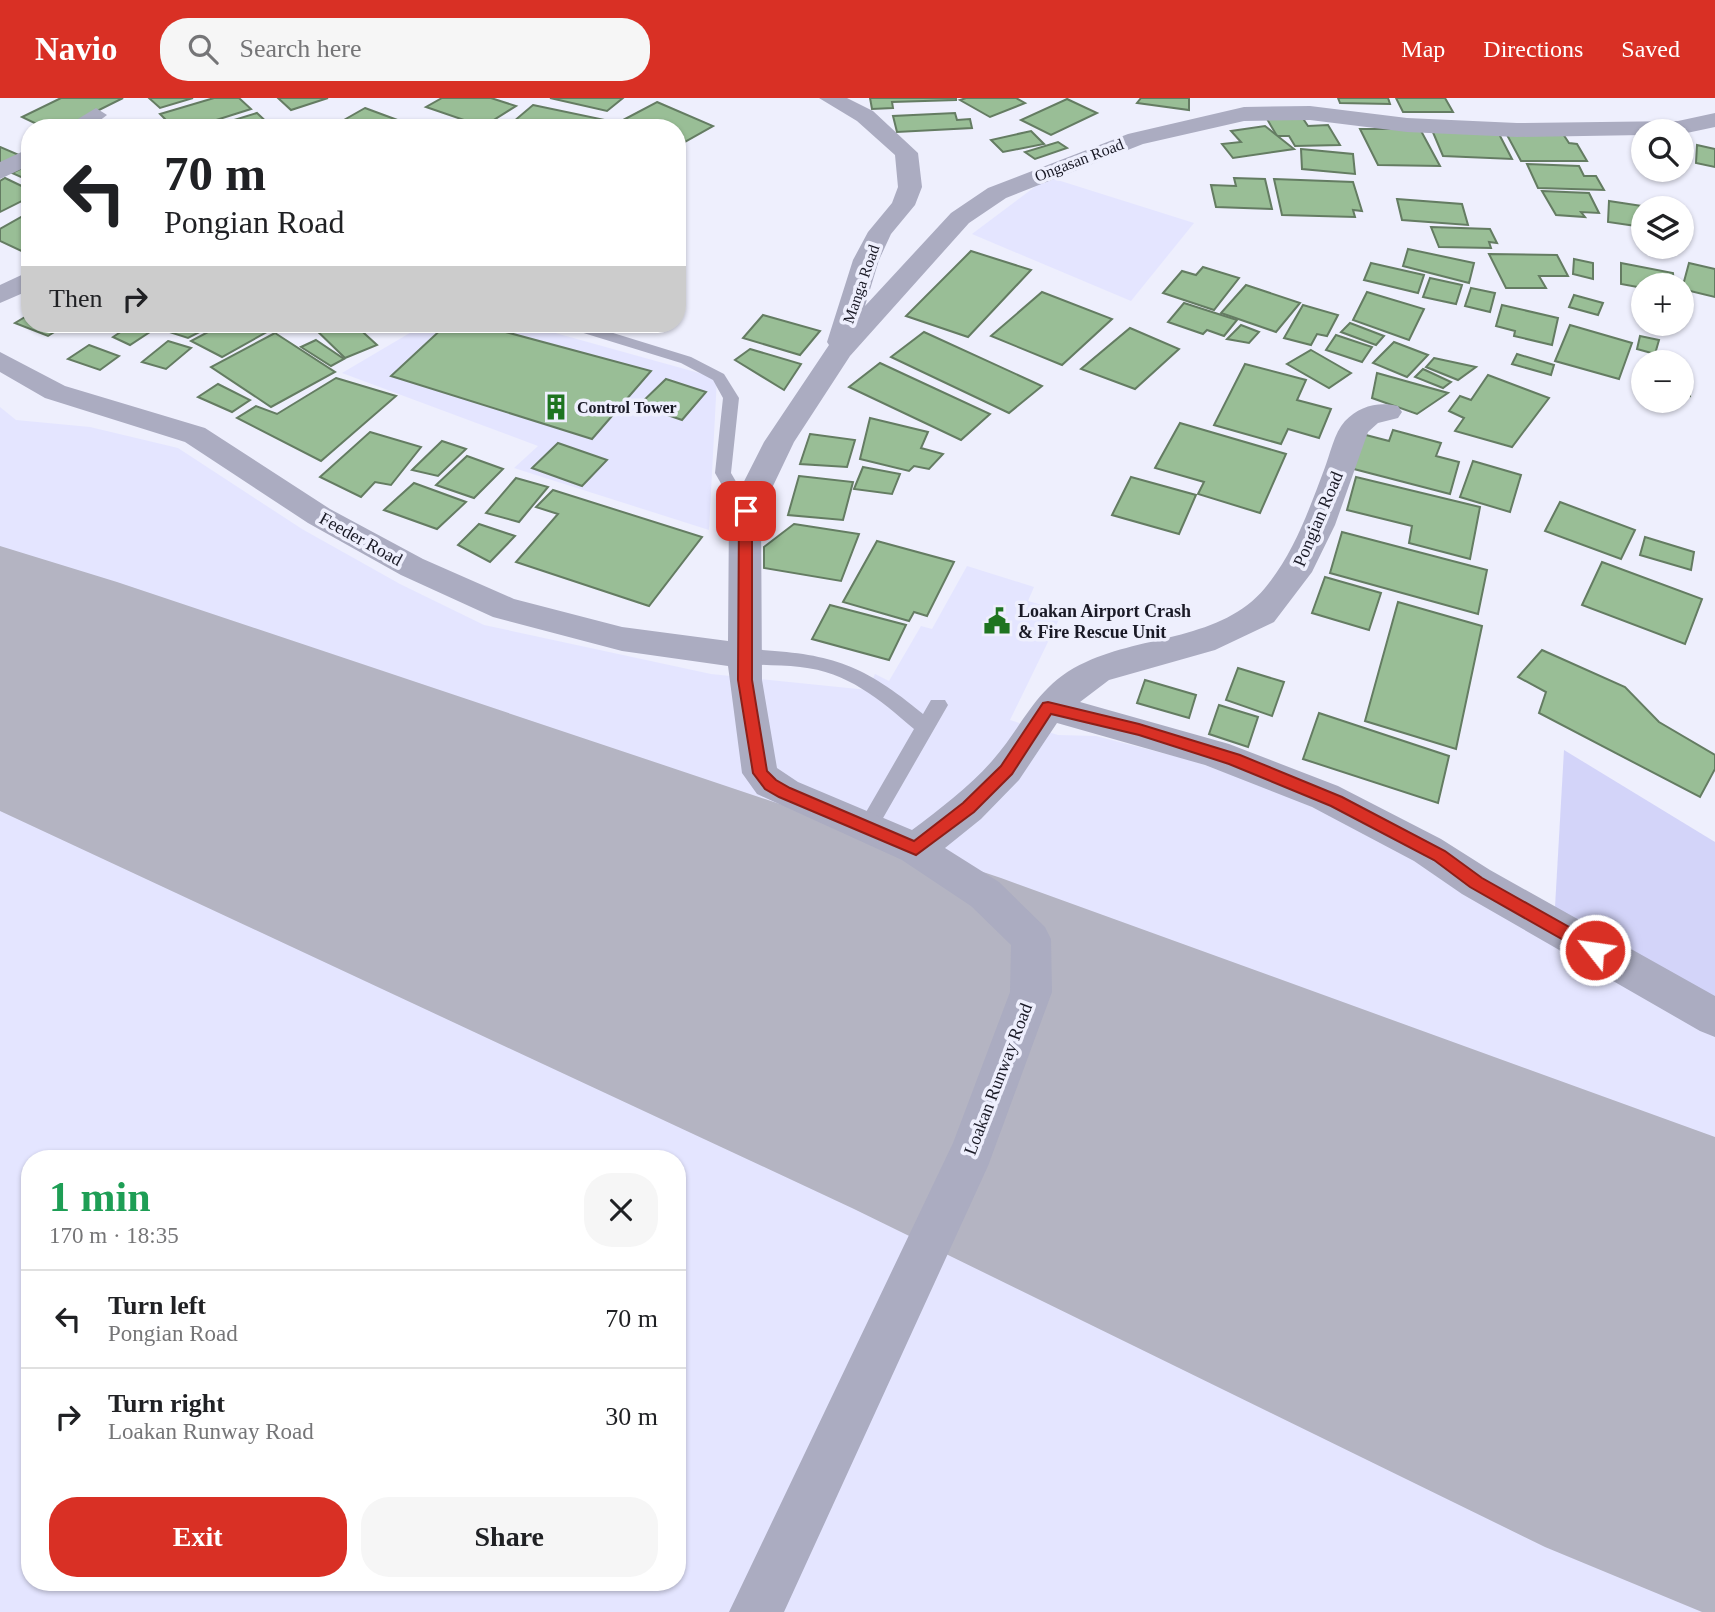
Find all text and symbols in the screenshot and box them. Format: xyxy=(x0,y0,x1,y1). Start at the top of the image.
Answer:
search box xyxy=(160,18,650,81)
icon: search xyxy=(184,30,222,68)
text: Navio xyxy=(35,31,118,67)
text: Search here xyxy=(240,34,361,63)
text: Map xyxy=(1401,36,1445,62)
text: Directions xyxy=(1483,36,1583,62)
text: Saved xyxy=(1621,36,1680,62)
map controls xyxy=(1631,119,1694,413)
button: search xyxy=(1631,119,1694,182)
street label: Ongasan Road xyxy=(1032,135,1126,186)
text: 70 m xyxy=(164,146,266,201)
icon: left xyxy=(49,147,140,238)
button: layers xyxy=(1631,196,1694,259)
text: Pongian Road xyxy=(164,204,344,240)
street label: Manga Road xyxy=(840,242,883,326)
button: + xyxy=(1631,273,1694,336)
icon: right xyxy=(116,280,154,318)
text: Then xyxy=(49,284,102,313)
button: − xyxy=(1631,350,1694,413)
building icon: Control Tower xyxy=(541,392,571,422)
place label: Control Tower xyxy=(577,399,677,416)
street label: Pongian Road xyxy=(1289,468,1347,570)
pin xyxy=(716,481,776,541)
icon: arrive xyxy=(727,492,765,530)
street label: Feeder Road xyxy=(316,508,406,570)
place label: Loakan Airport Crash & Fire Rescue Unit xyxy=(1018,601,1191,642)
public building icon: Loakan Airport Crash & Fire Rescue Unit xyxy=(982,606,1012,636)
position arrow xyxy=(1558,913,1632,987)
street label: Loakan Runway Road xyxy=(960,1000,1036,1158)
button: close xyxy=(584,1173,658,1247)
text: 1 min xyxy=(49,1174,151,1220)
text: 170 m · 18:35 xyxy=(49,1223,179,1248)
text: Turn left xyxy=(108,1291,206,1320)
icon: left xyxy=(49,1300,87,1338)
text: 70 m xyxy=(605,1304,658,1333)
text: Pongian Road xyxy=(108,1321,238,1346)
text: Turn right xyxy=(108,1389,225,1418)
icon: right xyxy=(49,1398,87,1436)
text: 30 m xyxy=(605,1402,658,1431)
text: Loakan Runway Road xyxy=(108,1419,314,1444)
button: Exit xyxy=(49,1497,347,1577)
button: Share xyxy=(361,1497,658,1577)

